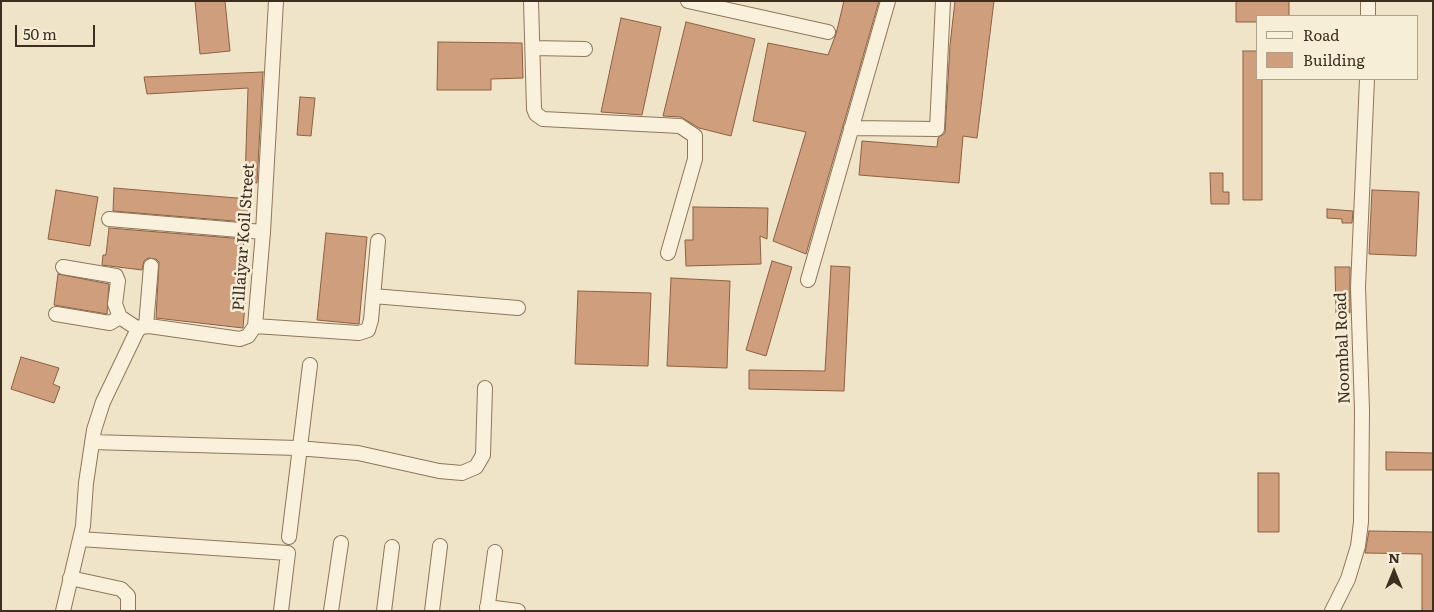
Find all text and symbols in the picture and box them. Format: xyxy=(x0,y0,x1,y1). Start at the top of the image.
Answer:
scale bar xyxy=(18,15,98,47)
legend xyxy=(1256,15,1419,80)
text: 50 m xyxy=(23,22,57,45)
text: Road xyxy=(1303,23,1339,46)
text: Building xyxy=(1303,48,1365,71)
street label: Pillaiyar Koil Street xyxy=(229,162,259,312)
street label: Noombal Road xyxy=(1331,292,1355,404)
north arrow xyxy=(1369,547,1419,597)
text: N xyxy=(1388,547,1400,567)

